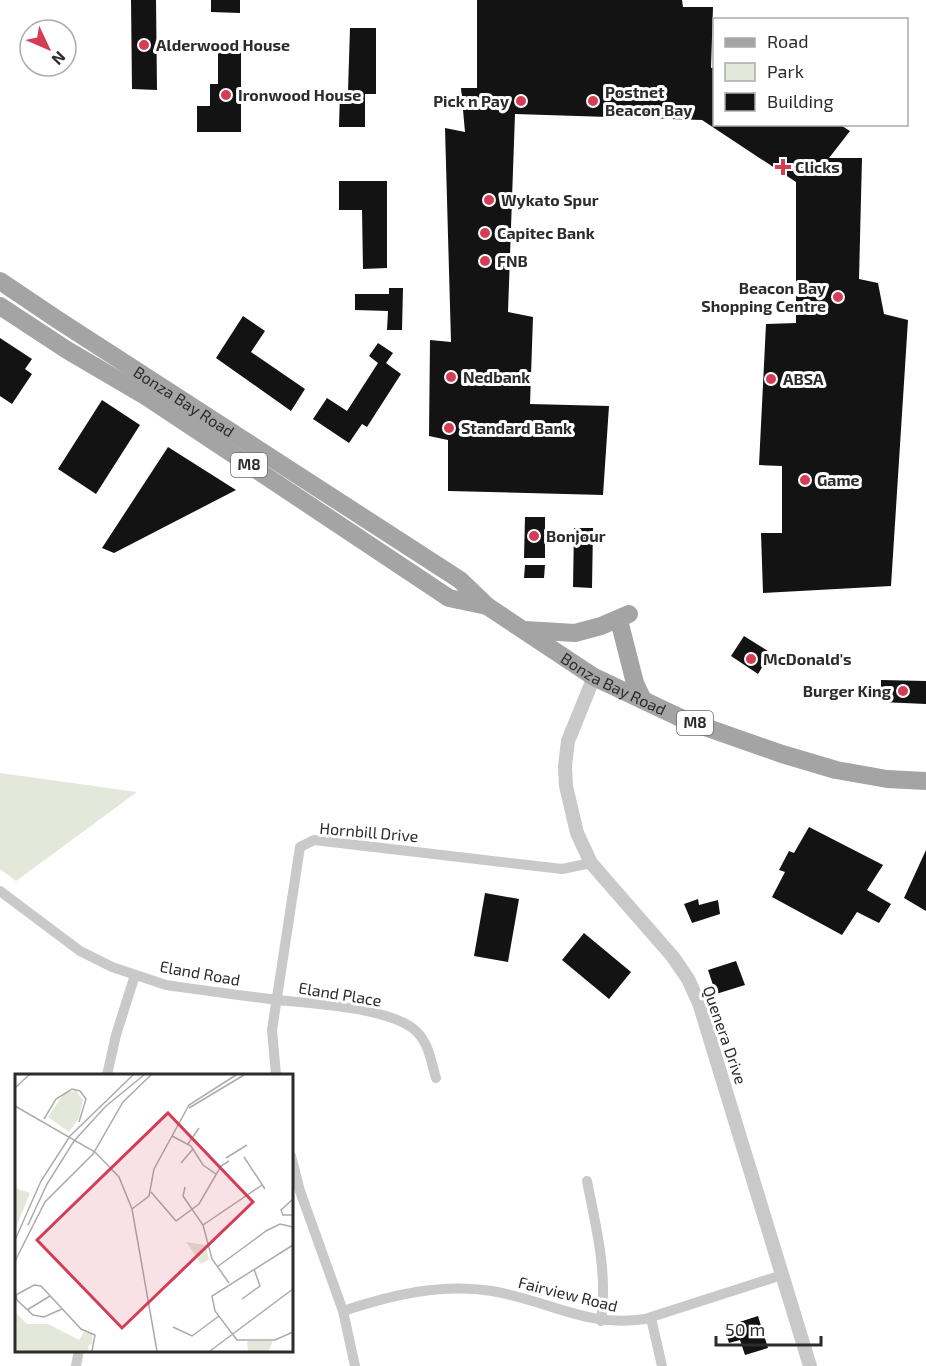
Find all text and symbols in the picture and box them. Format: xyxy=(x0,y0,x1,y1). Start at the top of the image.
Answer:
north arrow xyxy=(18,18,78,78)
legend xyxy=(713,18,908,126)
text: Road xyxy=(767,30,808,52)
place label: Alderwood House xyxy=(156,35,290,54)
marker: Alderwood House xyxy=(137,38,151,52)
text: N xyxy=(48,48,70,70)
text: Park xyxy=(767,60,804,82)
place label: Postnet Beacon Bay xyxy=(605,82,692,120)
place label: Ironwood House xyxy=(238,85,361,104)
marker: Ironwood House xyxy=(219,88,233,102)
text: Building xyxy=(767,90,834,112)
place label: Pick n Pay xyxy=(433,91,509,111)
marker: Pick n Pay xyxy=(514,94,528,108)
marker: Postnet Beacon Bay xyxy=(586,94,600,108)
place label: Clicks xyxy=(795,157,840,176)
marker: Clicks xyxy=(776,160,790,174)
place label: Wykato Spur xyxy=(501,190,599,210)
marker: Wykato Spur xyxy=(482,193,496,207)
place label: Capitec Bank xyxy=(497,223,595,242)
marker: Capitec Bank xyxy=(478,226,492,240)
place label: FNB xyxy=(497,251,528,270)
marker: FNB xyxy=(478,254,492,268)
place label: Beacon Bay Shopping Centre xyxy=(701,278,826,315)
marker: Beacon Bay Shopping Centre xyxy=(831,290,845,304)
street label: Bonza Bay Road xyxy=(130,362,238,441)
place label: Nedbank xyxy=(463,367,530,386)
place label: ABSA xyxy=(783,369,824,388)
marker: Nedbank xyxy=(444,370,458,384)
marker: ABSA xyxy=(764,372,778,386)
place label: Standard Bank xyxy=(461,418,572,437)
marker: Standard Bank xyxy=(442,421,456,435)
road number: M8 xyxy=(231,453,267,477)
place label: Game xyxy=(817,470,860,489)
marker: Game xyxy=(798,473,812,487)
place label: Bonjour xyxy=(546,526,606,545)
marker: Bonjour xyxy=(527,529,541,543)
street label: Bonza Bay Road xyxy=(558,648,669,719)
place label: McDonald's xyxy=(763,649,852,668)
marker: McDonald's xyxy=(744,652,758,666)
place label: Burger King xyxy=(803,681,892,700)
marker: Burger King xyxy=(896,684,910,698)
road number: M8 xyxy=(677,711,713,735)
street label: Hornbill Drive xyxy=(319,818,419,845)
street label: Eland Road xyxy=(158,956,242,989)
street label: Eland Place xyxy=(297,978,383,1009)
street label: Quenera Drive xyxy=(699,983,751,1087)
inset map xyxy=(15,1074,292,1351)
street label: Fairview Road xyxy=(516,1272,620,1315)
scale bar xyxy=(716,1309,821,1347)
text: 50 m xyxy=(725,1318,765,1340)

